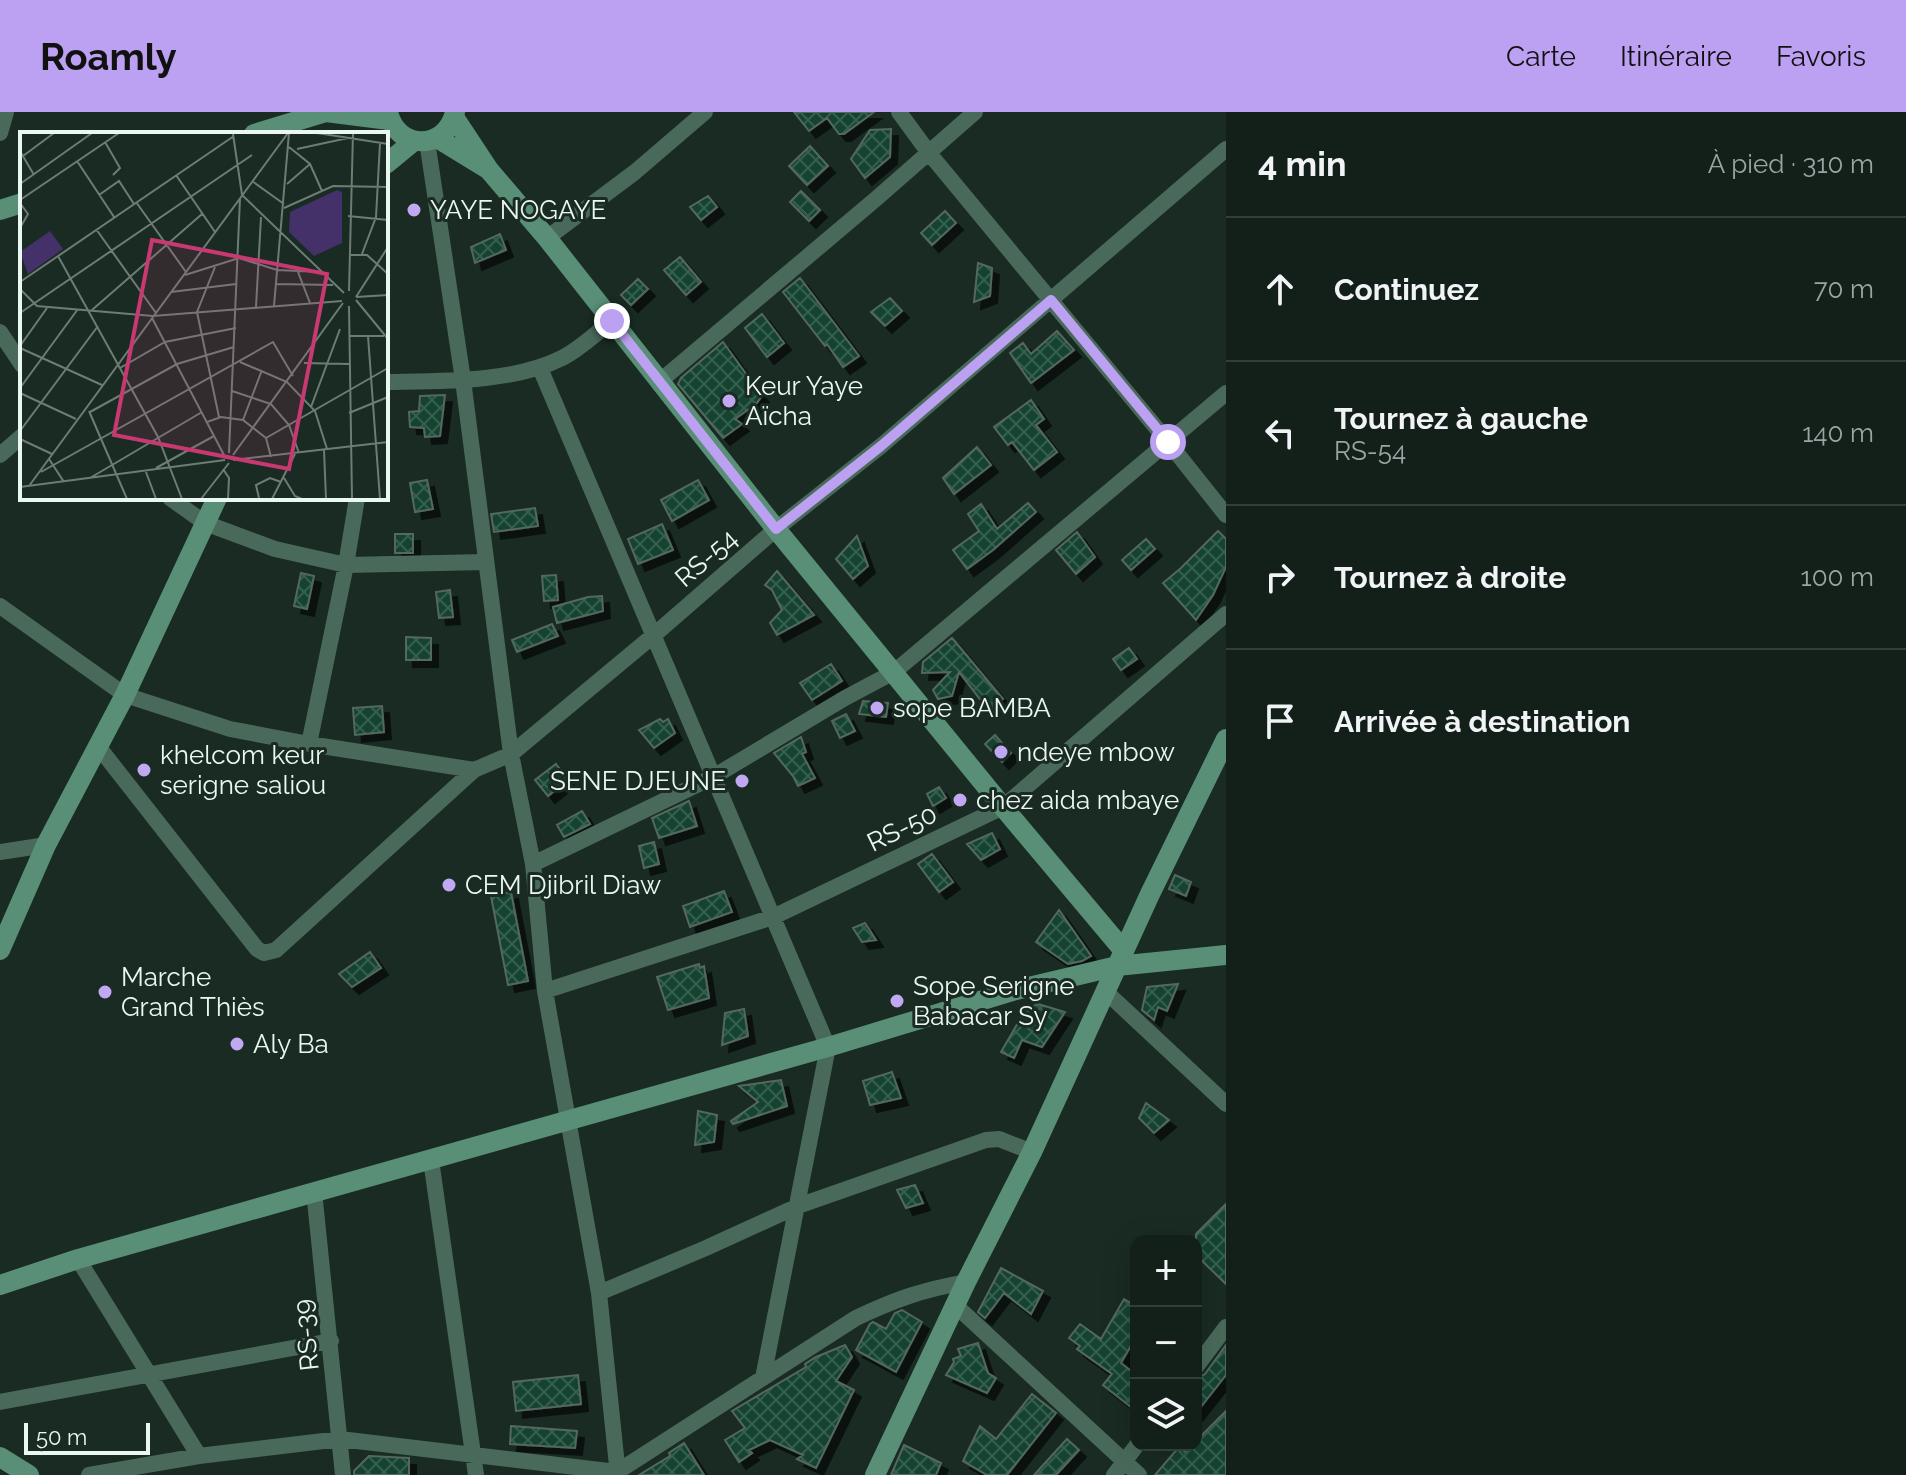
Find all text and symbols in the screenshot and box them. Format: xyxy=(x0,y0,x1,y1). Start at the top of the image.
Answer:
text: Roamly xyxy=(40,34,177,79)
text: Carte xyxy=(1506,40,1576,73)
text: Itinéraire xyxy=(1620,40,1732,73)
text: Favoris xyxy=(1776,40,1866,73)
inset map xyxy=(20,132,388,500)
text: 4 min xyxy=(1258,144,1346,184)
text: À pied · 310 m xyxy=(1708,149,1874,179)
place label: YAYE NOGAYE xyxy=(430,195,606,225)
marker: YAYE NOGAYE xyxy=(405,201,423,219)
icon: ahead xyxy=(1258,267,1302,311)
text: Continuez xyxy=(1334,272,1479,307)
text: 70 m xyxy=(1814,274,1874,304)
route end xyxy=(594,303,630,339)
place label: Keur Yaye Aïcha xyxy=(745,371,863,431)
marker: Keur Yaye Aïcha xyxy=(720,392,738,410)
text: Tournez à gauche xyxy=(1334,401,1588,436)
icon: left xyxy=(1258,411,1302,455)
text: 140 m xyxy=(1802,418,1874,448)
route start xyxy=(1150,424,1186,460)
text: RS-54 xyxy=(1334,436,1406,466)
street label: RS-54 xyxy=(669,523,743,593)
icon: right xyxy=(1258,555,1302,599)
text: Tournez à droite xyxy=(1334,560,1566,595)
text: 100 m xyxy=(1801,562,1874,592)
place label: sope BAMBA xyxy=(893,693,1051,723)
marker: sope BAMBA xyxy=(868,699,886,717)
icon: arrive xyxy=(1258,699,1302,743)
text: Arrivée à destination xyxy=(1334,704,1630,739)
place label: ndeye mbow xyxy=(1017,737,1175,767)
place label: khelcom keur serigne saliou xyxy=(160,740,326,800)
marker: ndeye mbow xyxy=(992,743,1010,761)
marker: khelcom keur serigne saliou xyxy=(135,761,153,779)
place label: SENE DJEUNE xyxy=(550,766,726,796)
marker: SENE DJEUNE xyxy=(733,772,751,790)
place label: chez aida mbaye xyxy=(976,785,1179,815)
marker: chez aida mbaye xyxy=(951,791,969,809)
street label: RS-50 xyxy=(862,798,942,858)
place label: CEM Djibril Diaw xyxy=(465,870,661,900)
marker: CEM Djibril Diaw xyxy=(440,876,458,894)
place label: Marche Grand Thiès xyxy=(121,962,265,1022)
place label: Sope Serigne Babacar Sy xyxy=(913,971,1075,1031)
marker: Marche Grand Thiès xyxy=(96,983,114,1001)
marker: Sope Serigne Babacar Sy xyxy=(888,992,906,1010)
place label: Aly Ba xyxy=(253,1029,329,1059)
marker: Aly Ba xyxy=(228,1035,246,1053)
map controls xyxy=(1130,1235,1202,1451)
button: + xyxy=(1130,1235,1202,1307)
street label: RS-39 xyxy=(287,1298,325,1372)
button: − xyxy=(1130,1307,1202,1379)
button: layers xyxy=(1130,1379,1202,1451)
scale bar xyxy=(24,1419,150,1455)
text: 50 m xyxy=(36,1424,87,1450)

